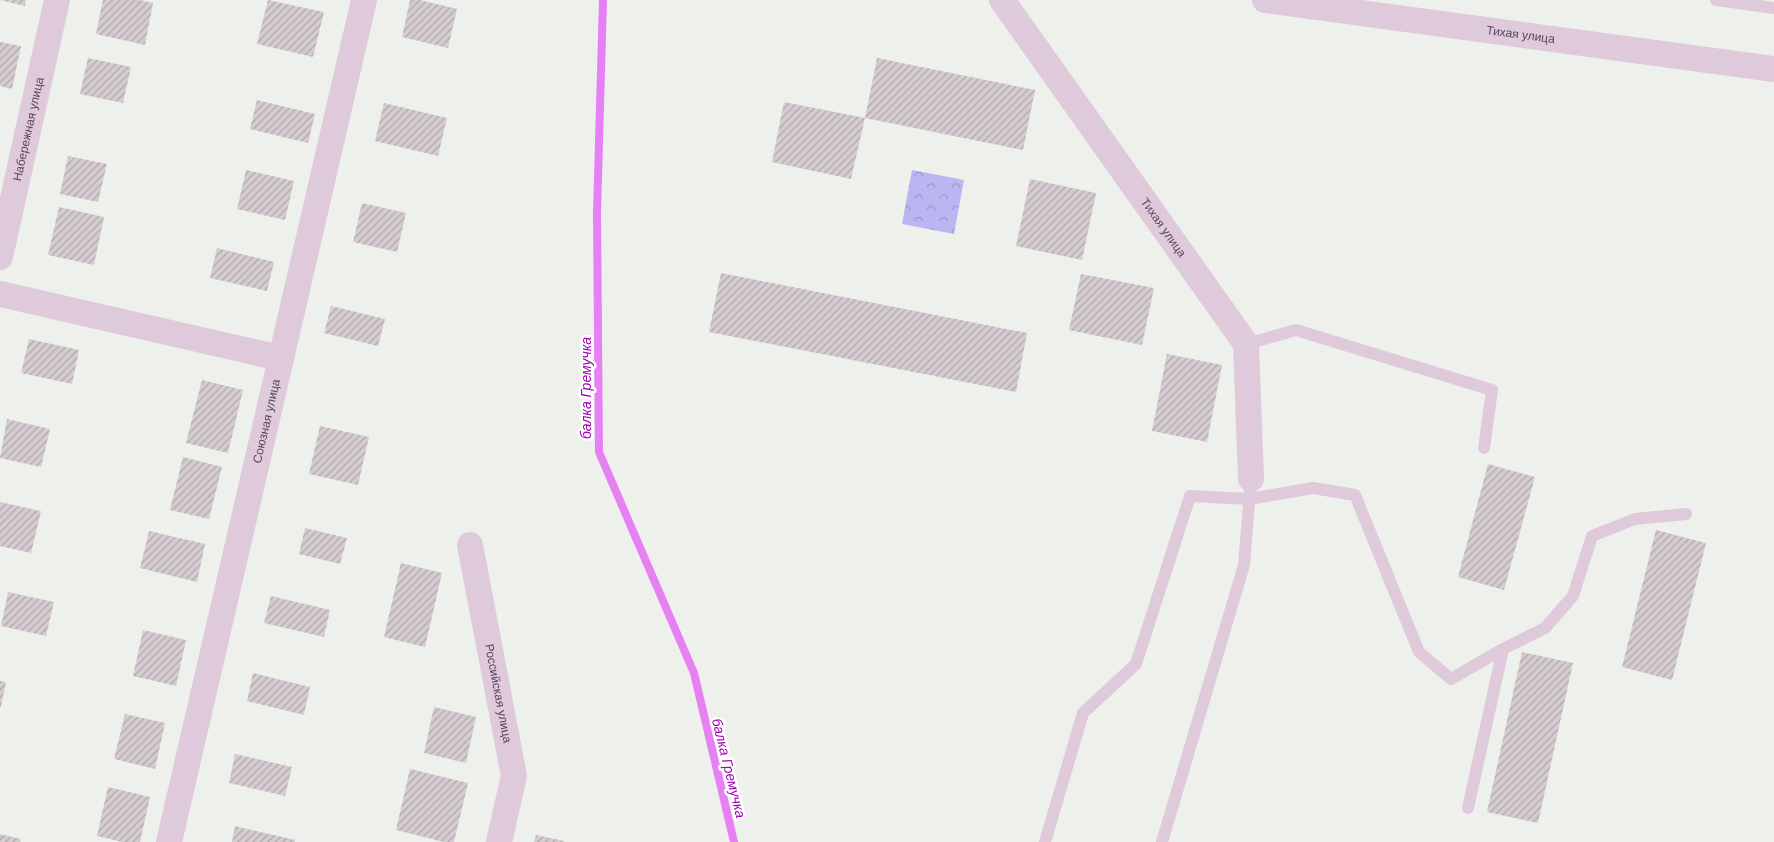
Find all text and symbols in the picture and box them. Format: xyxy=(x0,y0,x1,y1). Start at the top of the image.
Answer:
street label: Тихая улица xyxy=(1486,23,1556,46)
street label: Набережная улица xyxy=(10,75,47,182)
street label: Тихая улица xyxy=(1138,195,1189,260)
water label: балка Гремучка xyxy=(578,337,594,439)
street label: Союзная улица xyxy=(250,377,283,465)
street label: Российская улица xyxy=(482,643,515,744)
water label: балка Гремучка xyxy=(709,716,749,820)

